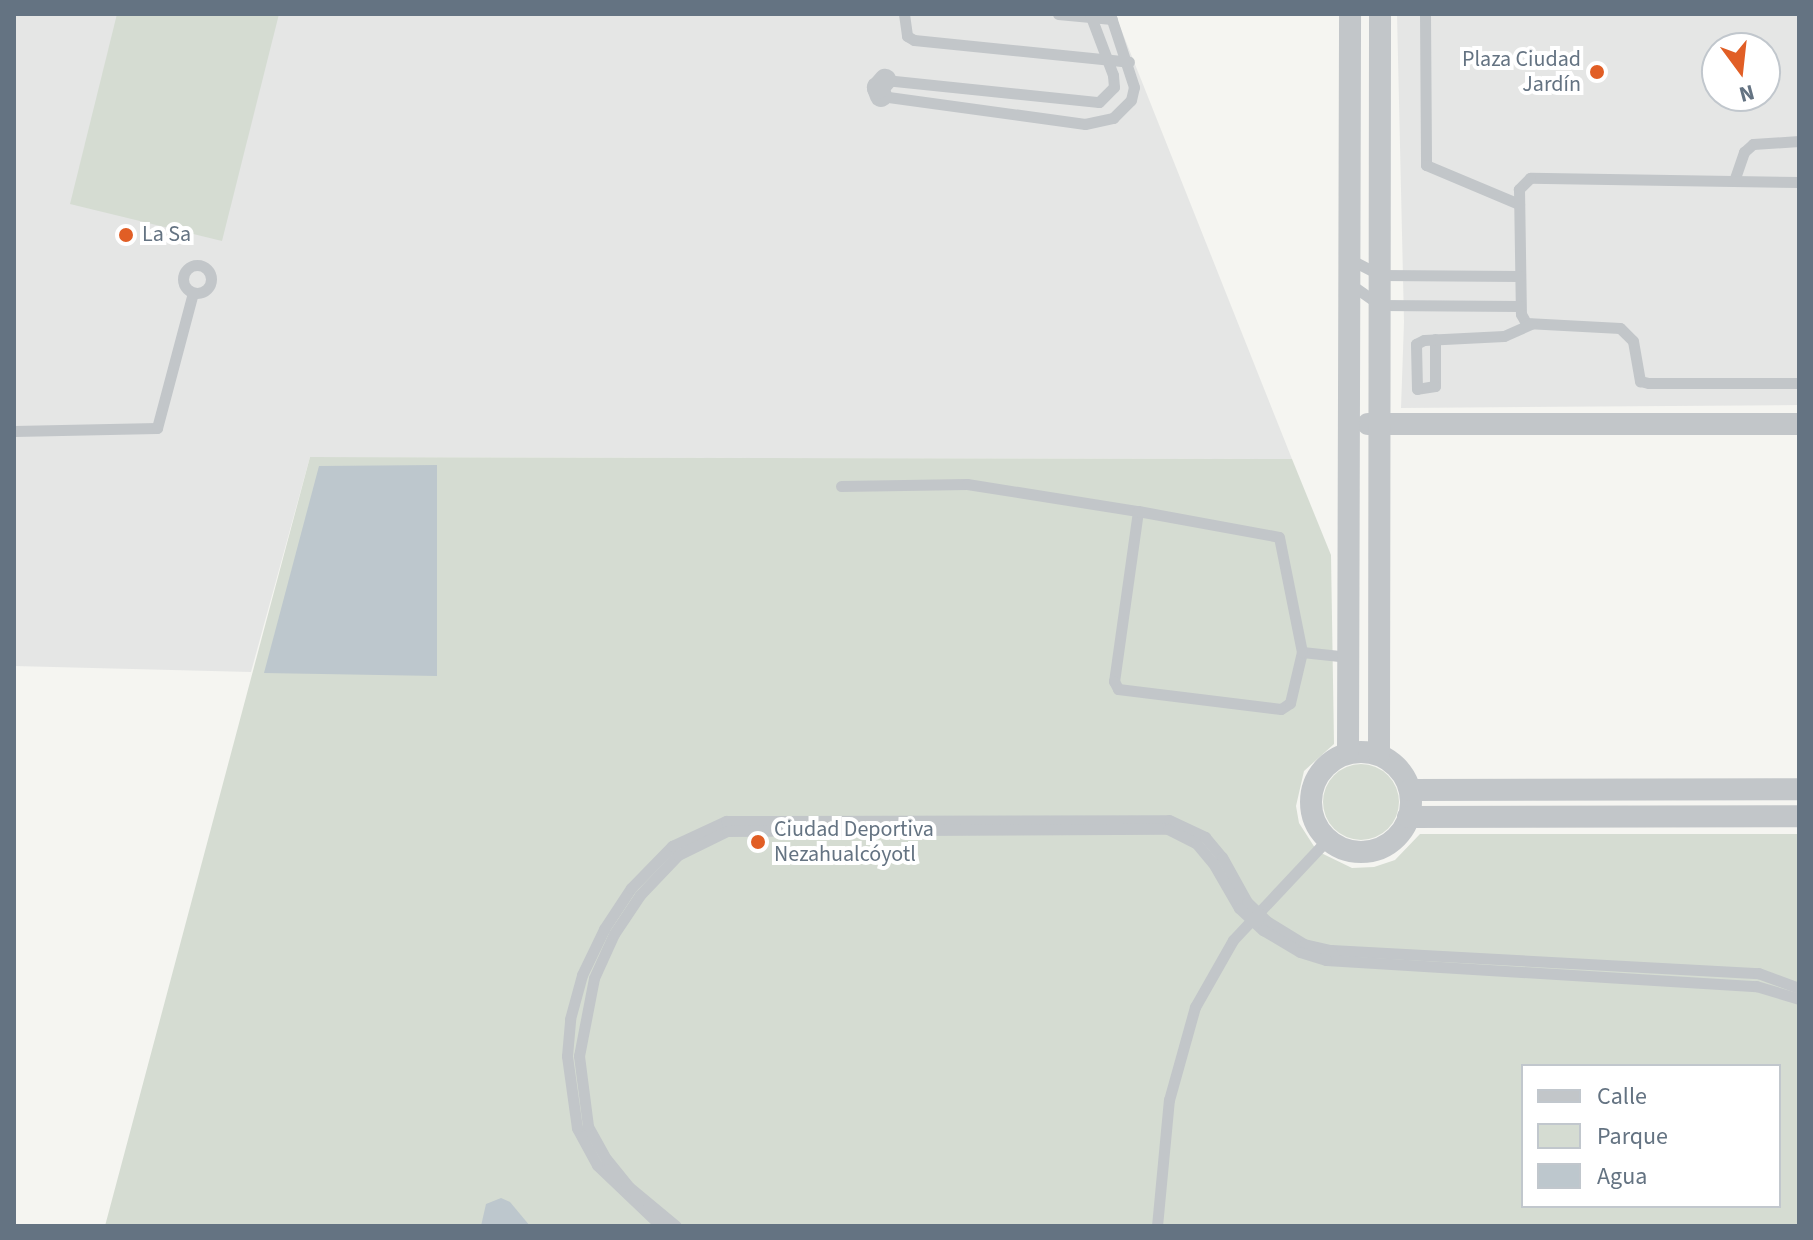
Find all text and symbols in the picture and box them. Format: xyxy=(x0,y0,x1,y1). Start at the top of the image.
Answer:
north arrow xyxy=(1701,32,1781,112)
place label: Plaza Ciudad Jardín xyxy=(1462,46,1581,98)
marker: Plaza Ciudad Jardín xyxy=(1588,63,1606,81)
text: N xyxy=(1735,76,1758,111)
place label: La Sa xyxy=(142,222,191,248)
marker: La Sa xyxy=(117,226,135,244)
place label: Ciudad Deportiva Nezahualcóyotl xyxy=(774,816,934,868)
marker: Ciudad Deportiva Nezahualcóyotl xyxy=(749,833,767,851)
legend xyxy=(1521,1064,1781,1208)
text: Calle xyxy=(1597,1079,1647,1114)
text: Parque xyxy=(1597,1119,1668,1154)
text: Agua xyxy=(1597,1159,1647,1194)

